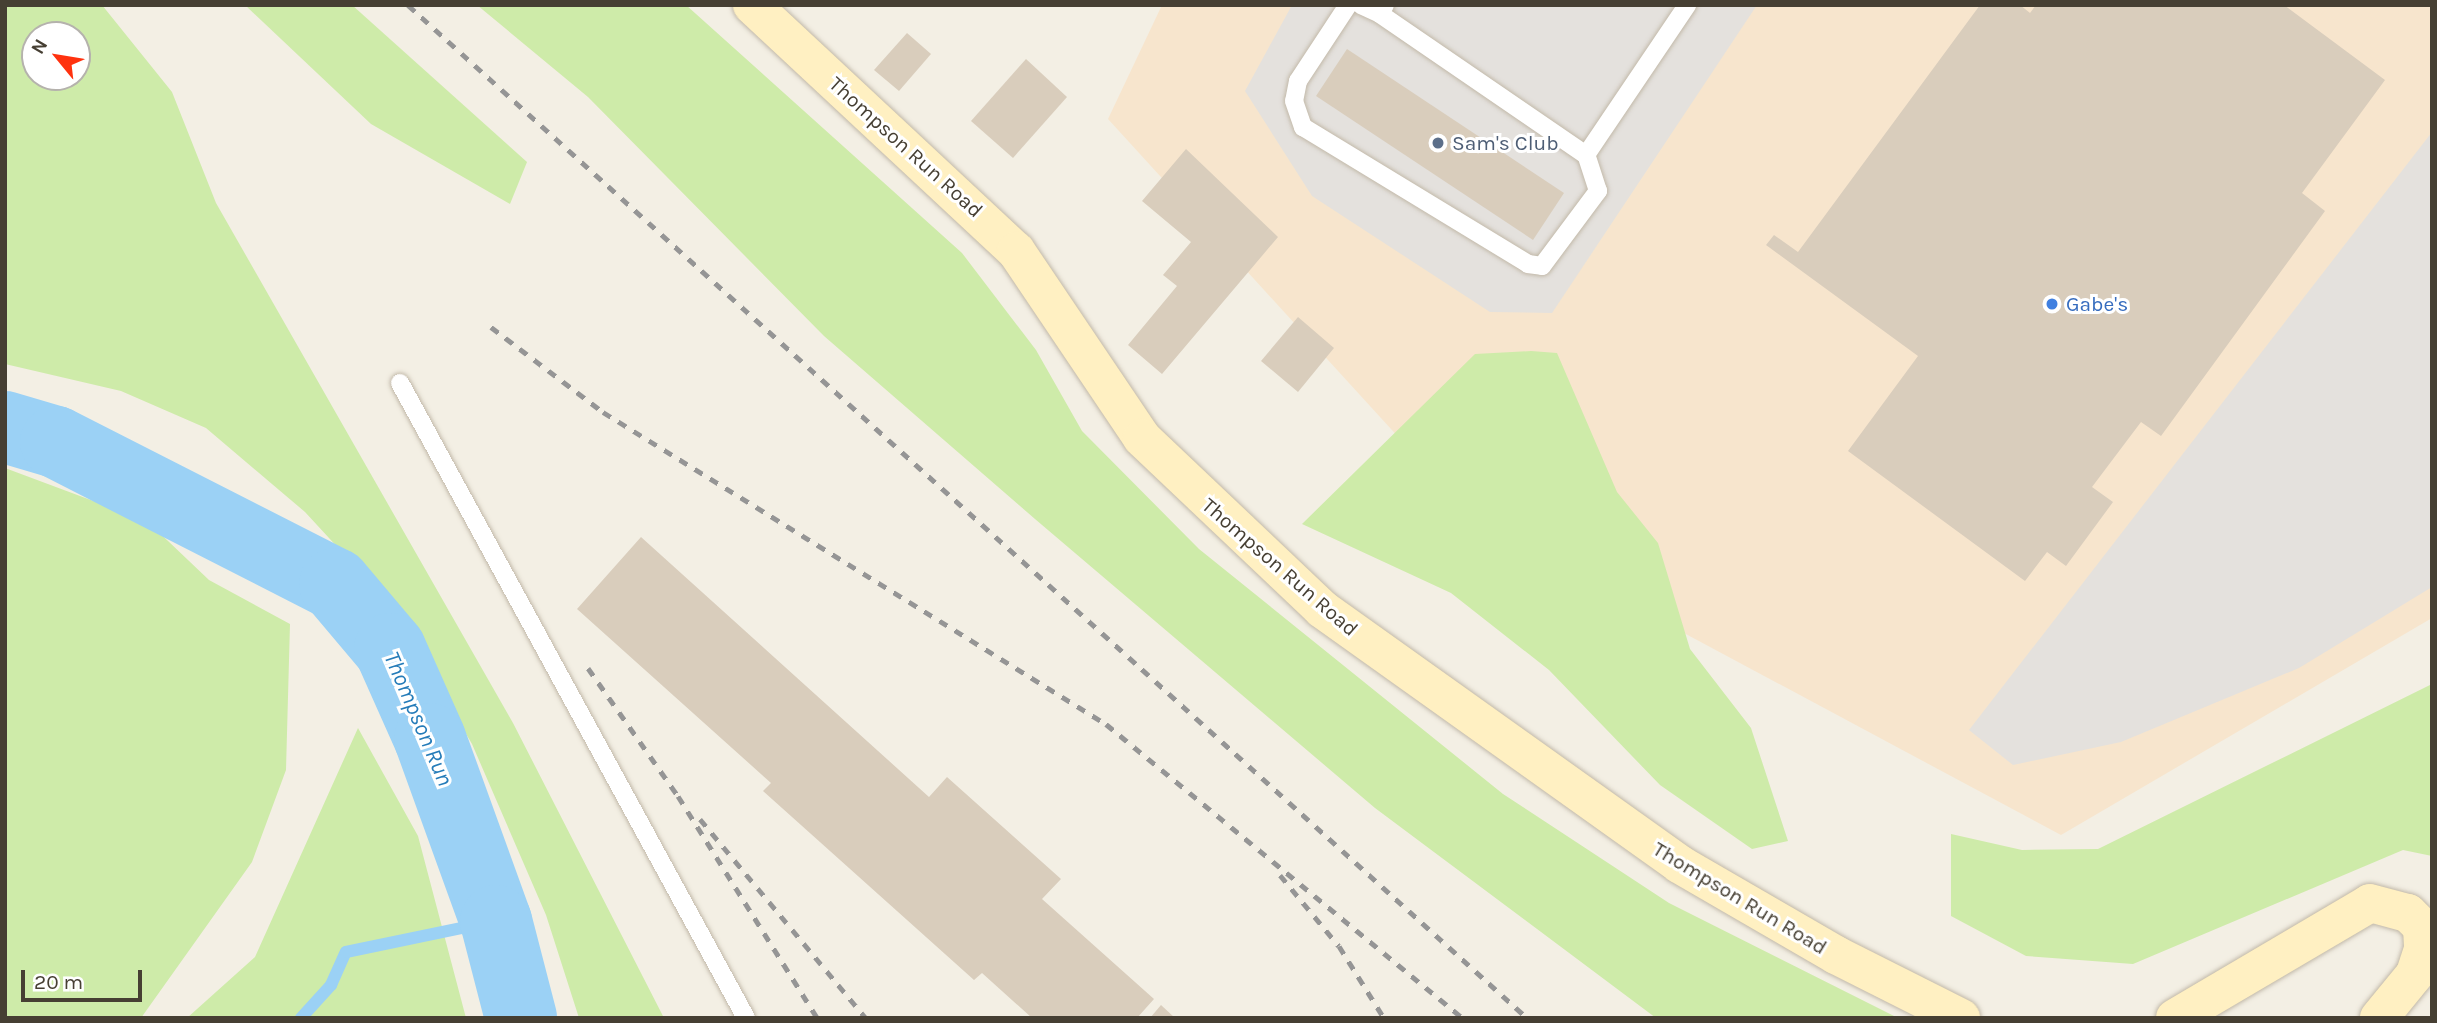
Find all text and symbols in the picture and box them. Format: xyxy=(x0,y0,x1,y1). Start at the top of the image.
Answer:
north arrow xyxy=(21,21,91,91)
text: N xyxy=(27,35,52,58)
street label: Thompson Run Road xyxy=(824,71,988,223)
place label: Sam's Club xyxy=(1452,130,1559,156)
marker: Sam's Club xyxy=(1430,135,1446,151)
place label: Gabe's xyxy=(2066,291,2128,317)
marker: Gabe's xyxy=(2044,296,2060,312)
street label: Thompson Run Road xyxy=(1197,492,1363,642)
water label: Thompson Run xyxy=(377,648,459,790)
street label: Thompson Run Road xyxy=(1649,836,1831,960)
scale bar xyxy=(24,956,145,1000)
text: 20 m xyxy=(34,970,83,994)

